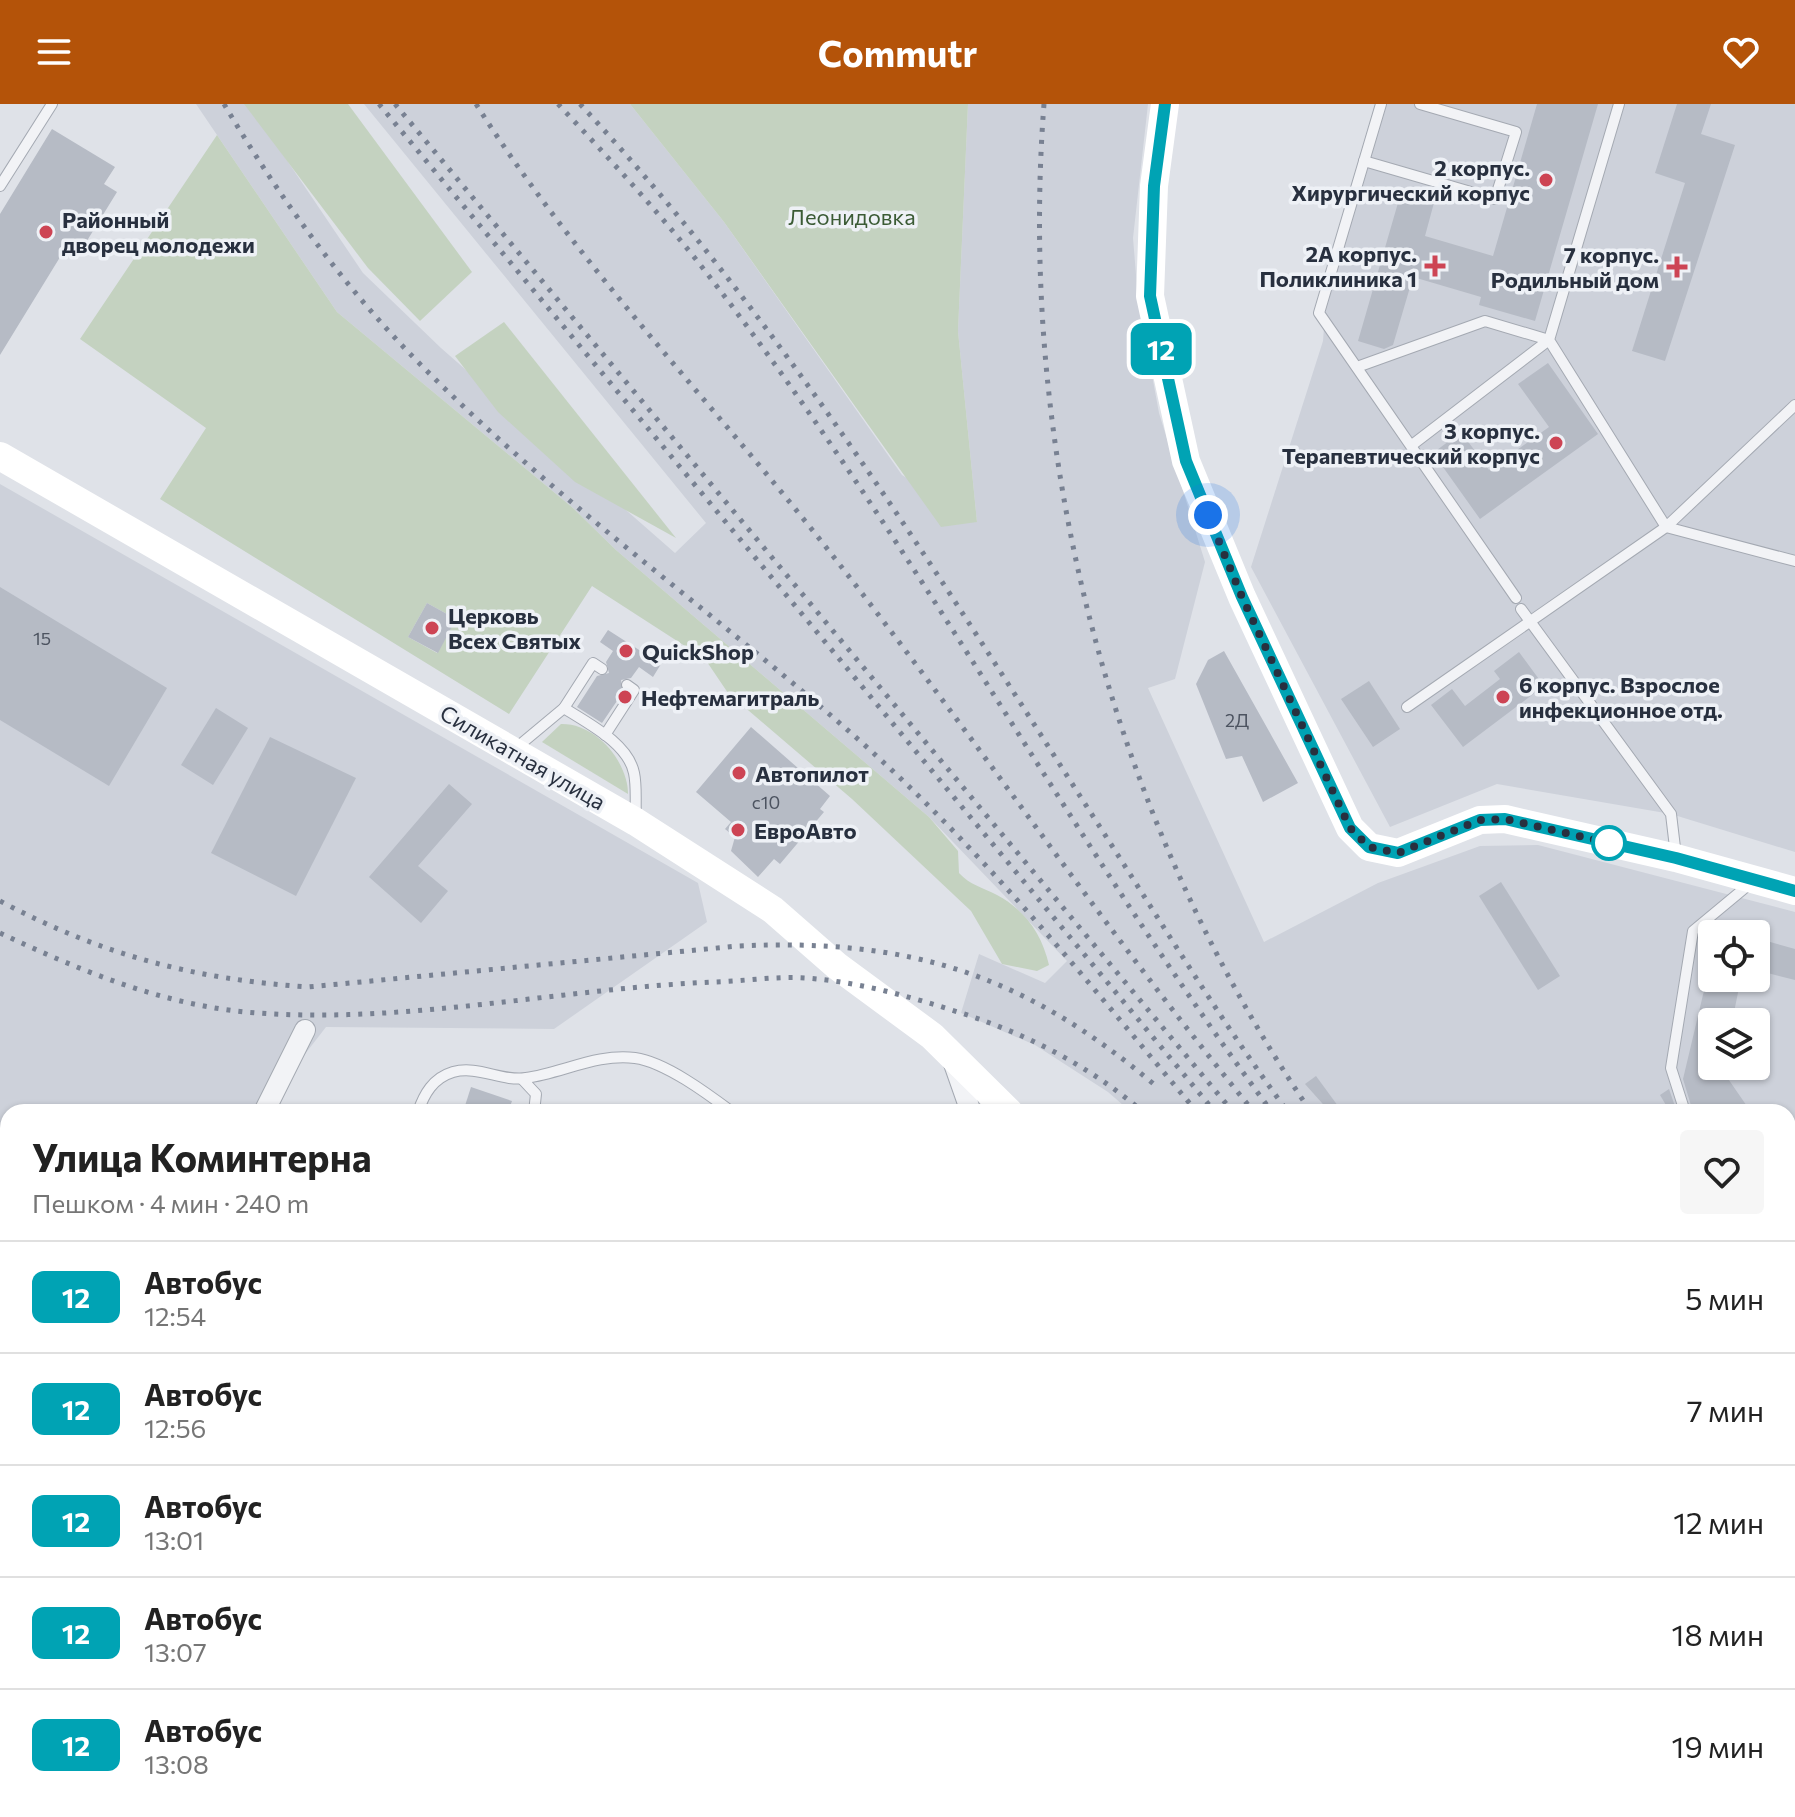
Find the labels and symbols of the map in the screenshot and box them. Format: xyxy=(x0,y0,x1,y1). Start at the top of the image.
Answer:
place label: 2 корпус. Хирургический корпус xyxy=(1291,154,1530,206)
marker: 2 корпус. Хирургический корпус xyxy=(1537,171,1555,189)
park label: Леонидовка xyxy=(788,203,916,230)
place label: Районный дворец молодежи xyxy=(62,206,255,258)
marker: Районный дворец молодежи xyxy=(37,223,55,241)
place label: 2А корпус. Поликлиника 1 xyxy=(1259,240,1417,292)
place label: 7 корпус. Родильный дом xyxy=(1491,241,1659,293)
marker: 2А корпус. Поликлиника 1 xyxy=(1424,255,1446,277)
marker: 7 корпус. Родильный дом xyxy=(1666,256,1688,278)
line badge: 12 xyxy=(1125,323,1197,375)
place label: 3 корпус. Терапевтический корпус xyxy=(1282,417,1540,469)
marker: 3 корпус. Терапевтический корпус xyxy=(1547,434,1565,452)
your location xyxy=(1188,495,1228,535)
place label: Церковь Всех Святых xyxy=(448,602,582,654)
marker: Церковь Всех Святых xyxy=(423,619,441,637)
house number: 15 xyxy=(33,627,51,649)
place label: QuickShop xyxy=(642,638,754,665)
marker: QuickShop xyxy=(617,642,635,660)
place label: 6 корпус. Взрослое инфекционное отд. xyxy=(1519,671,1723,723)
place label: Нефтемагитраль xyxy=(641,684,819,711)
marker: Нефтемагитраль xyxy=(616,688,634,706)
marker: 6 корпус. Взрослое инфекционное отд. xyxy=(1494,688,1512,706)
street label: Силикатная улица xyxy=(436,699,610,815)
house number: 2Д xyxy=(1225,709,1249,731)
place label: Автопилот xyxy=(755,760,869,787)
marker: Автопилот xyxy=(730,764,748,782)
house number: с10 xyxy=(752,791,780,813)
place label: ЕвроАвто xyxy=(754,817,857,844)
marker: ЕвроАвто xyxy=(729,821,747,839)
unlabelled marker xyxy=(1592,826,1626,860)

